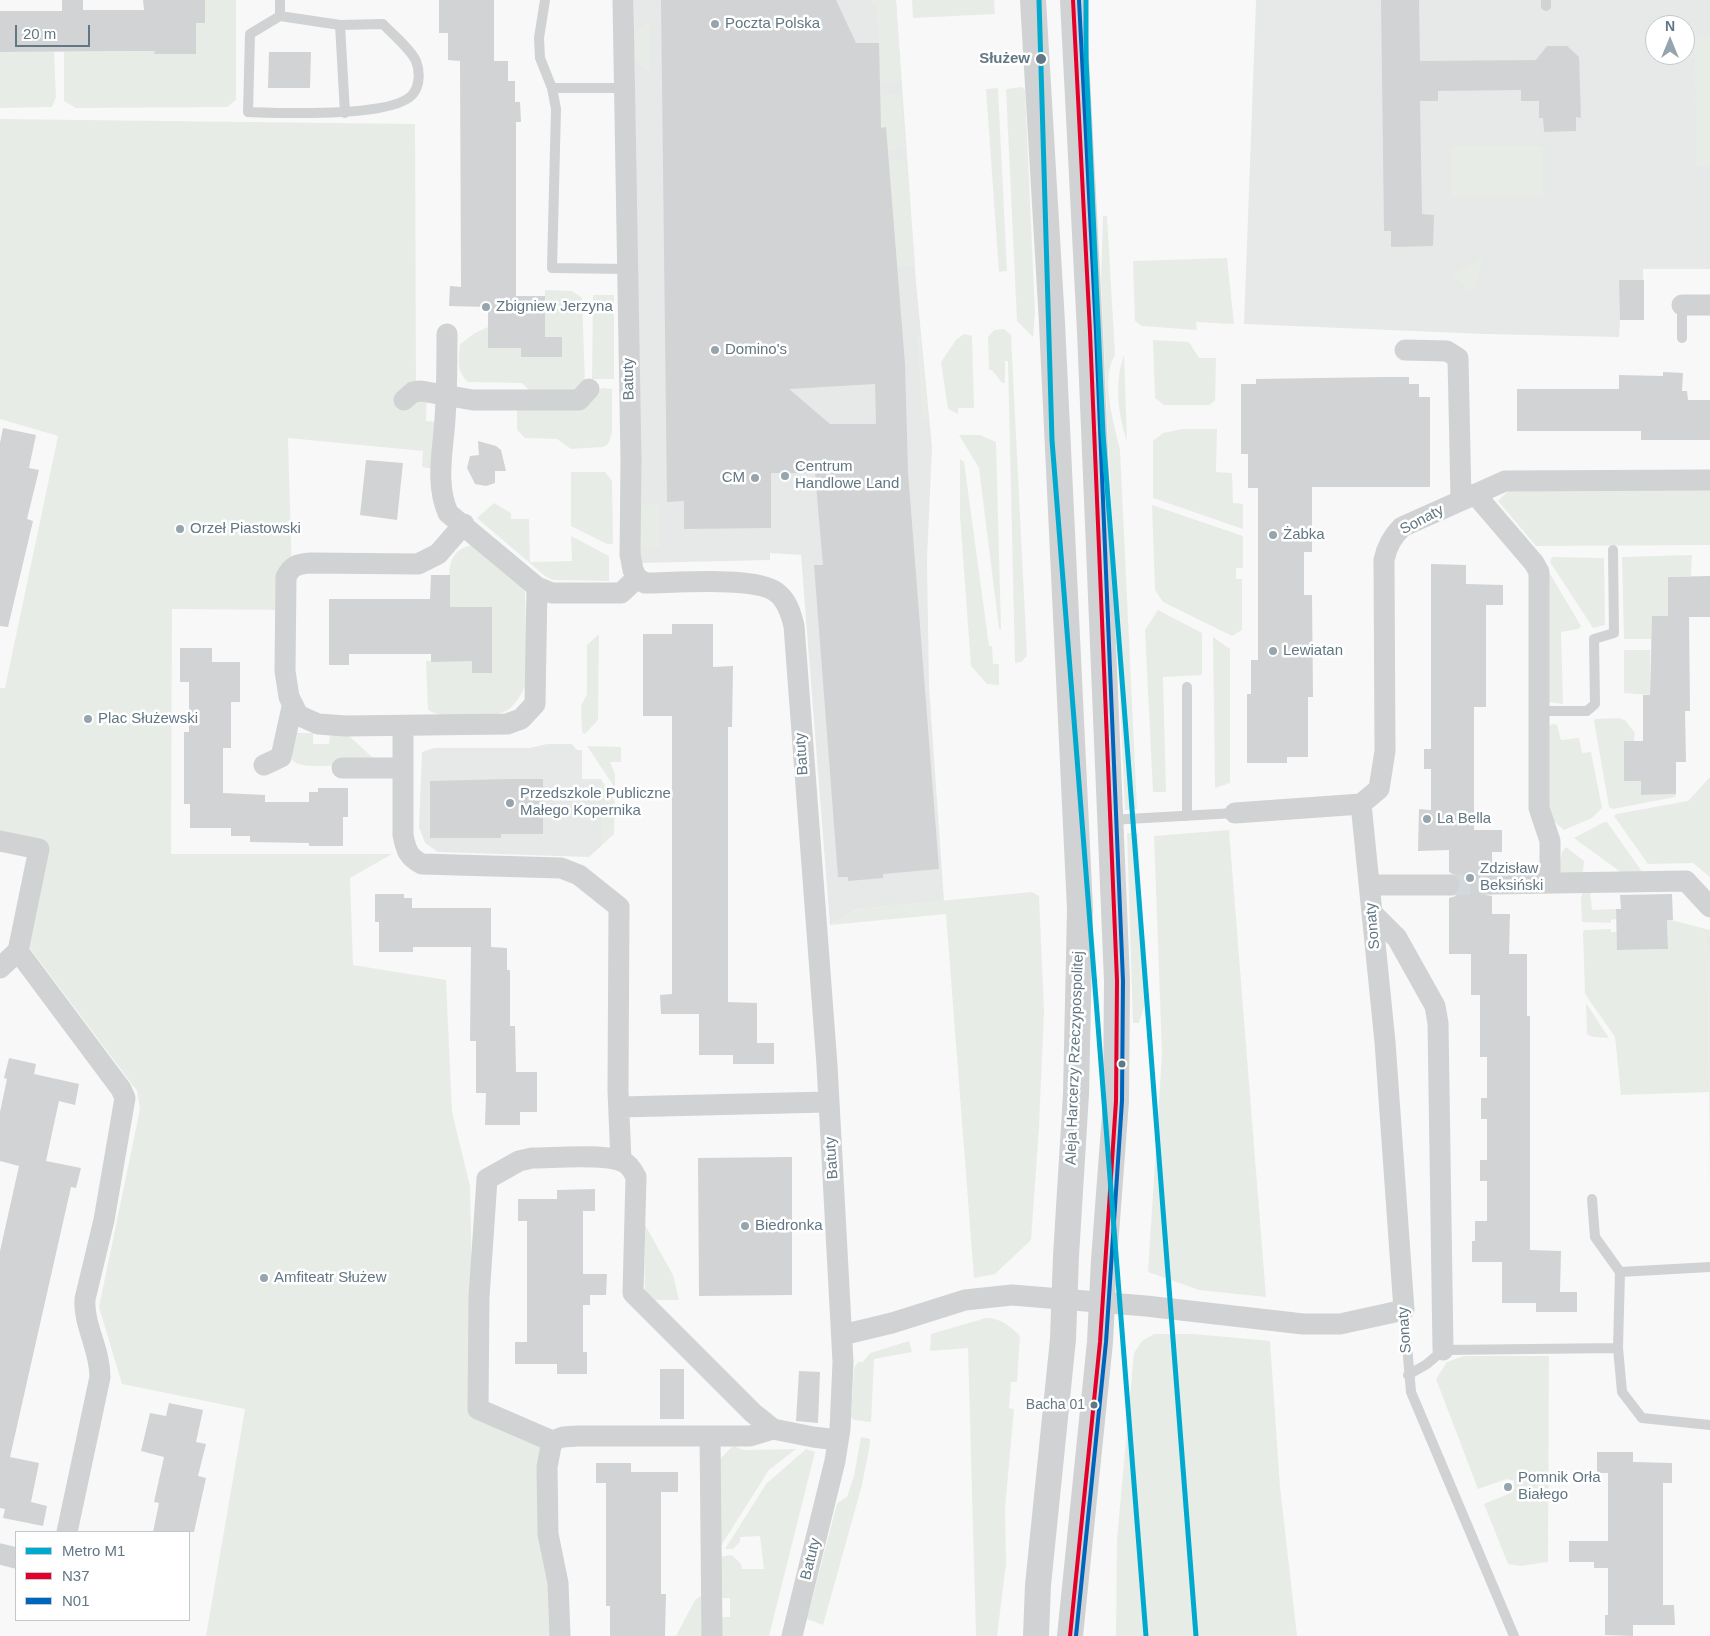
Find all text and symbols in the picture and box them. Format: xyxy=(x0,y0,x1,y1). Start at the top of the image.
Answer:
scale bar xyxy=(18,15,92,47)
place label: Poczta Polska xyxy=(725,15,820,33)
north arrow xyxy=(1645,15,1695,65)
marker: Poczta Polska xyxy=(709,18,721,30)
text: N xyxy=(1665,18,1675,34)
text: 20 m xyxy=(23,25,56,42)
place label: Służew xyxy=(979,50,1030,68)
marker: Służew xyxy=(1034,52,1048,66)
place label: Zbigniew Jerzyna xyxy=(496,298,613,316)
marker: Zbigniew Jerzyna xyxy=(480,301,492,313)
place label: Domino's xyxy=(725,341,787,359)
marker: Domino's xyxy=(709,344,721,356)
street label: Batuty xyxy=(620,358,638,400)
place label: Centrum Handlowe Land xyxy=(795,458,899,493)
place label: CM xyxy=(722,469,745,487)
marker: Centrum Handlowe Land xyxy=(779,470,791,482)
marker: CM xyxy=(749,472,761,484)
street label: Sonaty xyxy=(1397,501,1447,539)
place label: Orzeł Piastowski xyxy=(190,520,301,538)
marker: Orzeł Piastowski xyxy=(174,523,186,535)
place label: Żabka xyxy=(1283,526,1325,544)
marker: Żabka xyxy=(1267,529,1279,541)
place label: Lewiatan xyxy=(1283,642,1343,660)
marker: Lewiatan xyxy=(1267,645,1279,657)
place label: Plac Służewski xyxy=(98,710,198,728)
marker: Plac Służewski xyxy=(82,713,94,725)
street label: Batuty xyxy=(792,732,812,776)
place label: Przedszkole Publiczne Małego Kopernika xyxy=(520,785,671,820)
marker: Przedszkole Publiczne Małego Kopernika xyxy=(504,797,516,809)
place label: La Bella xyxy=(1437,810,1491,828)
marker: La Bella xyxy=(1421,813,1433,825)
place label: Zdzisław Beksiński xyxy=(1480,860,1543,895)
marker: Zdzisław Beksiński xyxy=(1464,872,1476,884)
street label: Sonaty xyxy=(1362,902,1384,950)
street label: Aleja Harcerzy Rzeczypospolitej xyxy=(1062,951,1088,1165)
unlabelled marker xyxy=(1117,1059,1127,1069)
street label: Batuty xyxy=(822,1136,842,1180)
place label: Biedronka xyxy=(755,1217,823,1235)
marker: Biedronka xyxy=(739,1220,751,1232)
place label: Amfiteatr Służew xyxy=(274,1269,387,1287)
marker: Amfiteatr Służew xyxy=(258,1272,270,1284)
street label: Sonaty xyxy=(1394,1306,1416,1354)
place label: Bacha 01 xyxy=(1026,1397,1085,1413)
marker: Bacha 01 xyxy=(1089,1400,1099,1410)
place label: Pomnik Orła Białego xyxy=(1518,1469,1601,1504)
marker: Pomnik Orła Białego xyxy=(1502,1481,1514,1493)
legend xyxy=(15,1531,190,1621)
street label: Batuty xyxy=(797,1536,825,1582)
text: Metro M1 xyxy=(62,1542,125,1559)
text: N37 xyxy=(62,1567,90,1584)
text: N01 xyxy=(62,1592,90,1609)

